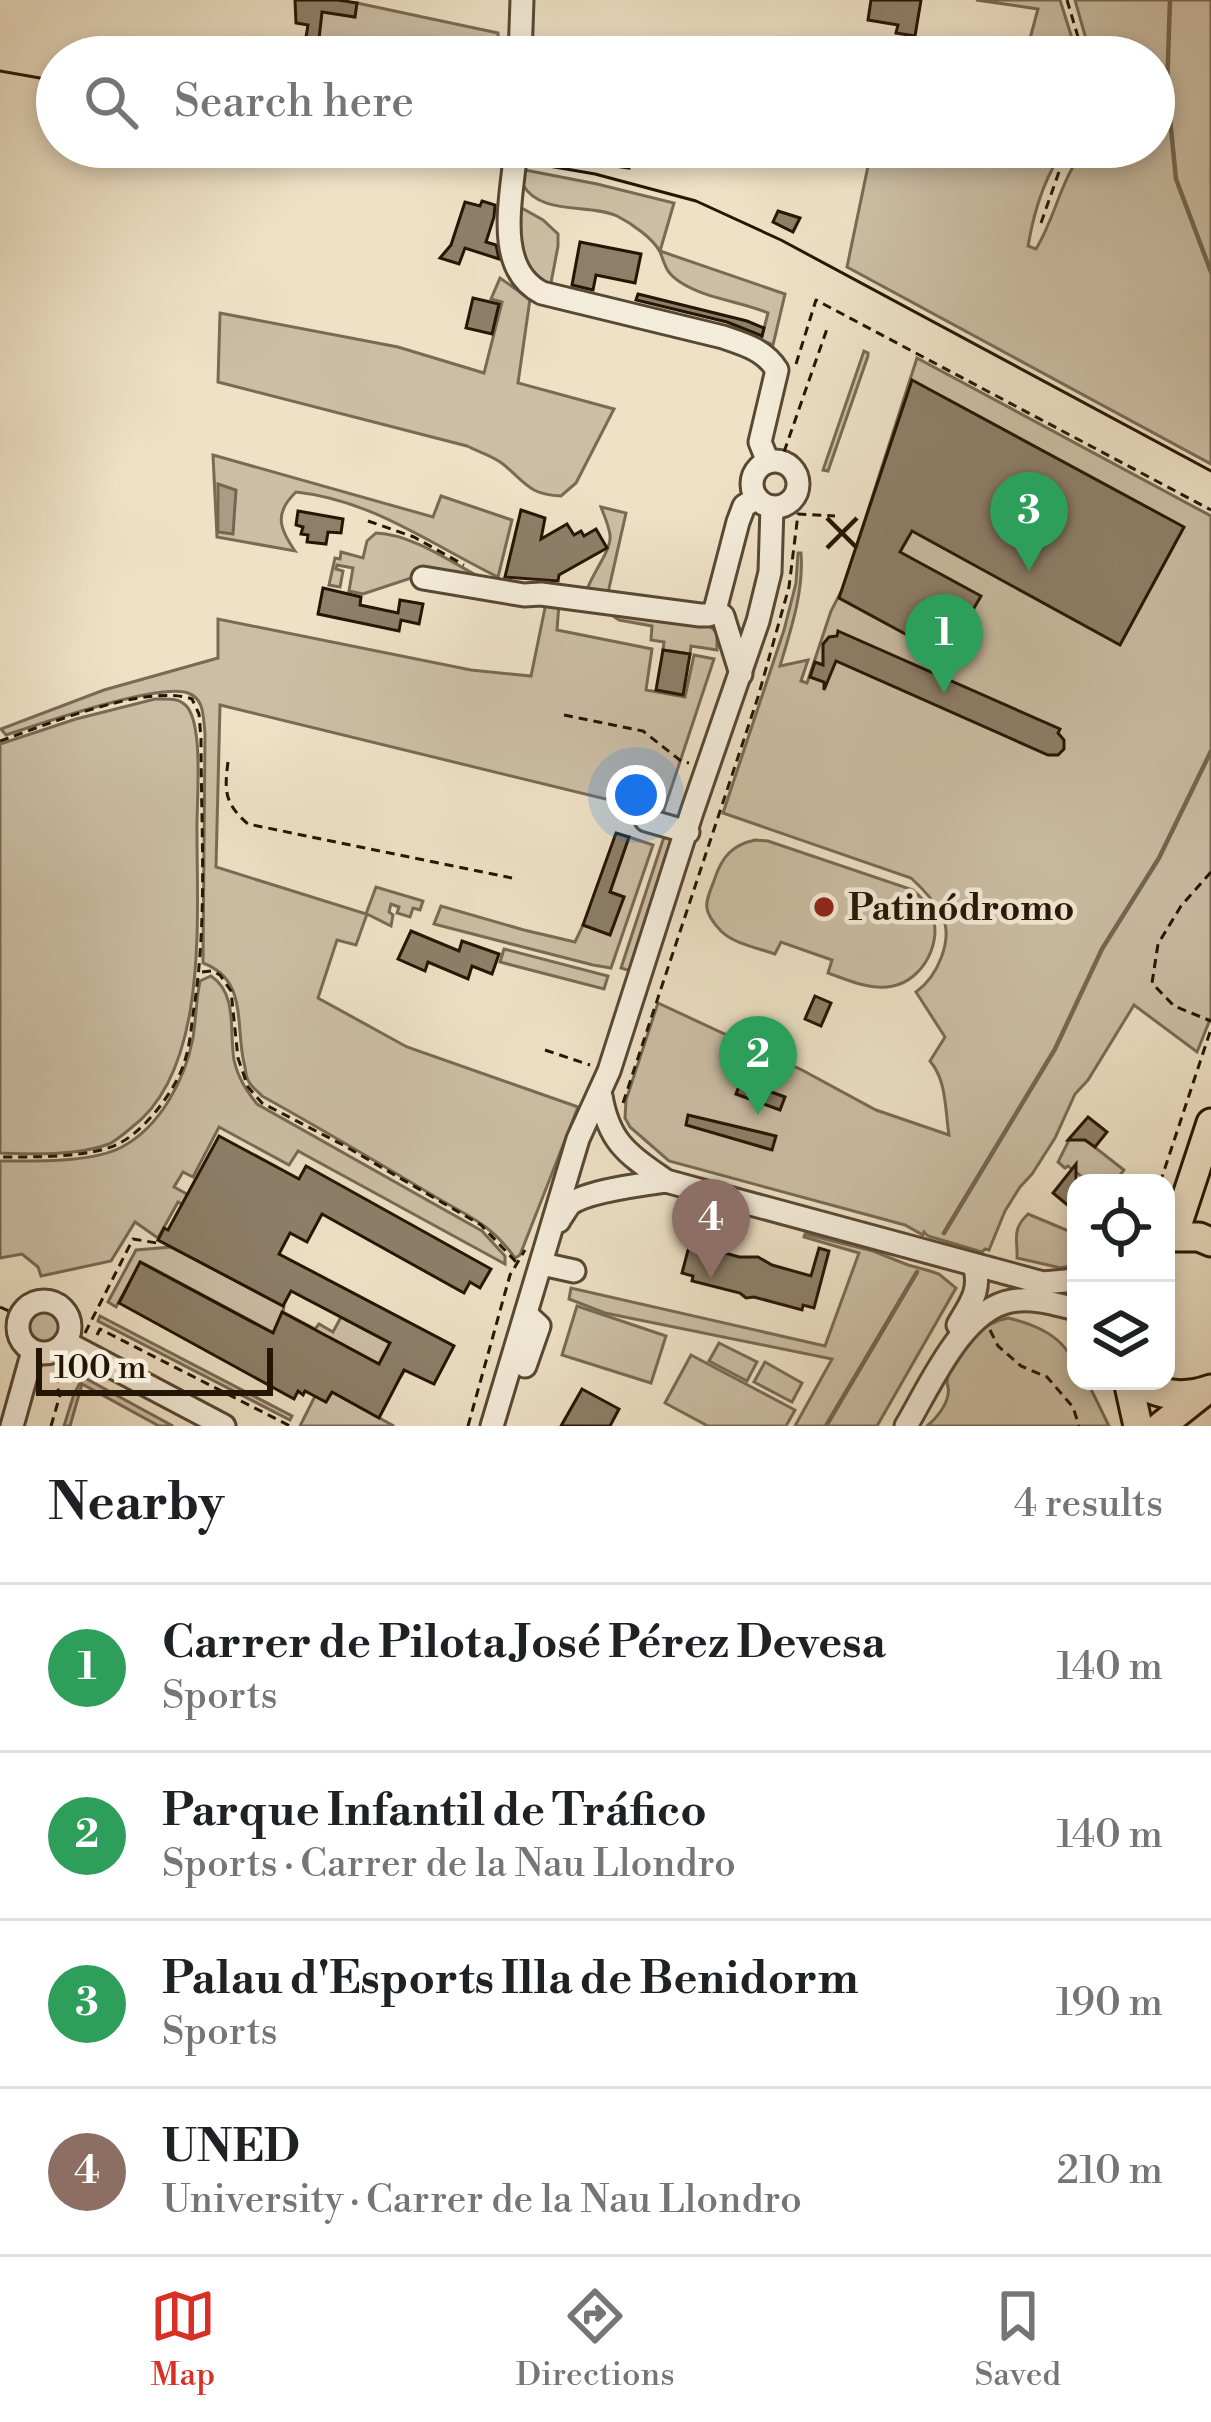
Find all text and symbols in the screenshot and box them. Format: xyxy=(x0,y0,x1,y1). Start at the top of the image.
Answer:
search box xyxy=(36,36,1175,168)
icon: search xyxy=(78,69,144,135)
text: Search here xyxy=(174,74,414,131)
pin: 3 xyxy=(990,472,1068,571)
pin: 1 xyxy=(905,594,983,693)
your location xyxy=(606,765,666,825)
place label: Patinódromo xyxy=(848,887,1074,932)
marker: Patinódromo xyxy=(811,894,837,920)
pin: 2 xyxy=(719,1016,797,1115)
map controls xyxy=(1067,1174,1175,1390)
button: locate xyxy=(1067,1174,1175,1282)
pin: 4 xyxy=(672,1179,750,1278)
button: layers xyxy=(1067,1282,1175,1390)
scale bar xyxy=(36,1342,273,1395)
text: 100 m xyxy=(54,1348,147,1389)
text: Nearby xyxy=(48,1472,224,1536)
text: 4 results xyxy=(1014,1480,1163,1529)
text: Carrer de Pilota José Pérez Devesa xyxy=(162,1615,886,1672)
text: 1 xyxy=(78,1643,96,1692)
text: 140 m xyxy=(1056,1643,1163,1692)
text: Sports xyxy=(162,1672,278,1721)
text: Parque Infantil de Tráfico xyxy=(162,1783,707,1840)
text: 2 xyxy=(75,1811,99,1860)
text: 140 m xyxy=(1056,1811,1163,1860)
text: Sports · Carrer de la Nau Llondro xyxy=(162,1840,736,1889)
text: Palau d'Esports Illa de Benidorm xyxy=(162,1951,859,2008)
text: 3 xyxy=(75,1979,99,2028)
text: 190 m xyxy=(1056,1979,1163,2028)
text: Sports xyxy=(162,2008,278,2057)
text: UNED xyxy=(162,2119,300,2176)
text: 4 xyxy=(74,2147,100,2196)
text: 210 m xyxy=(1057,2147,1163,2196)
text: University · Carrer de la Nau Llondro xyxy=(162,2176,802,2225)
tab: Map xyxy=(150,2283,216,2396)
tab: Directions xyxy=(516,2283,675,2396)
tab: Saved xyxy=(974,2283,1061,2396)

